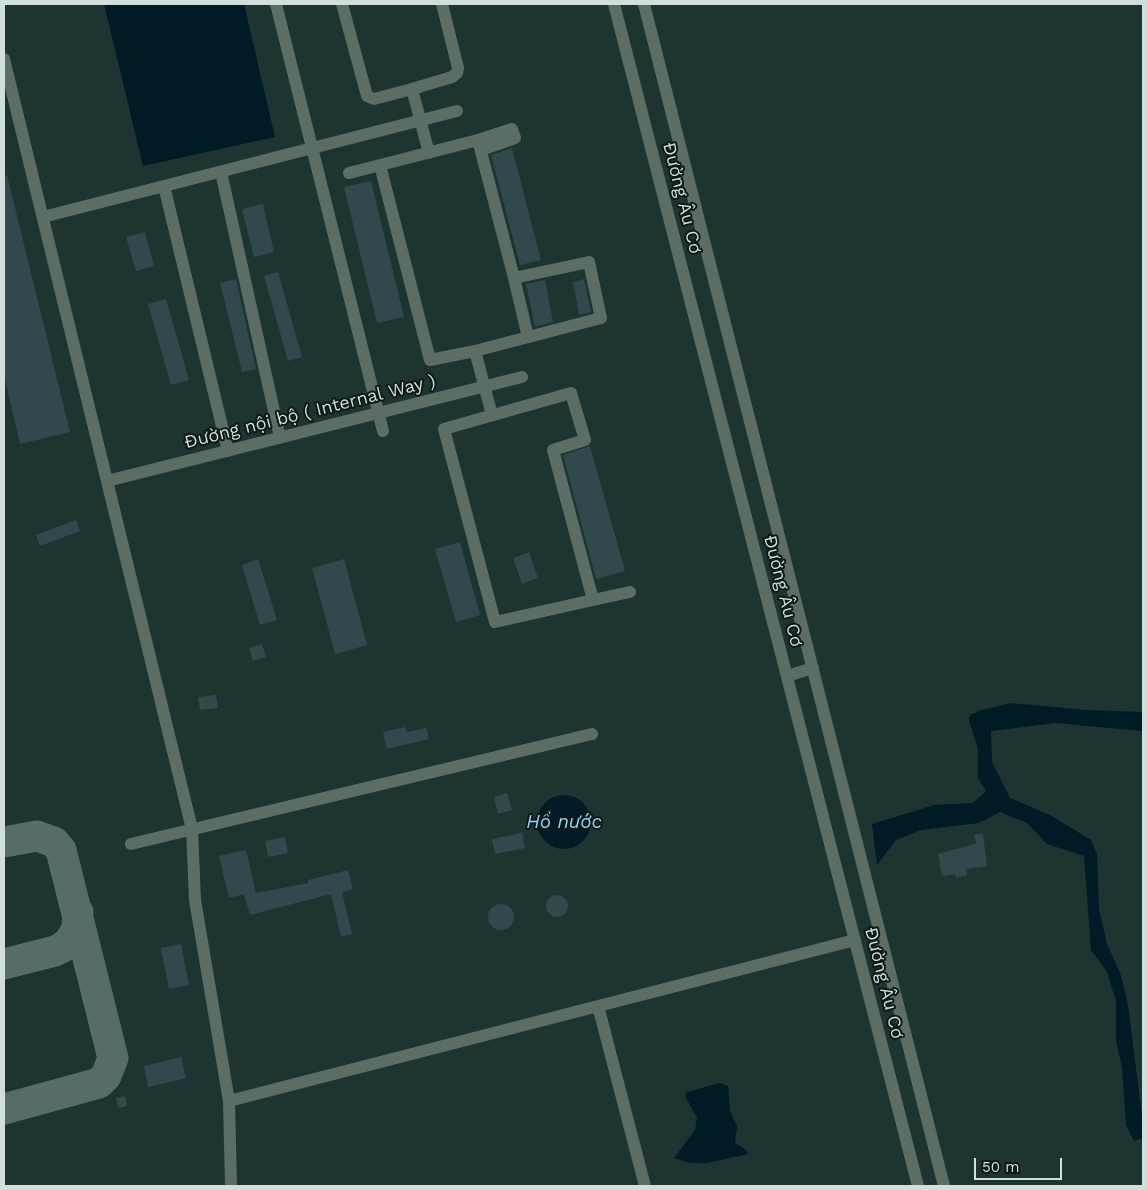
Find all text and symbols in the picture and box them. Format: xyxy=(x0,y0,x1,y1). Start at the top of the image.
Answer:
street label: Đường Âu Cơ xyxy=(658,140,706,256)
street label: Đường nội bộ ( Internal Way ) xyxy=(182,370,438,454)
street label: Đường Âu Cơ xyxy=(759,533,807,649)
water label: Hồ nước xyxy=(526,811,602,833)
street label: Đường Âu Cơ xyxy=(860,925,908,1041)
scale bar xyxy=(977,1148,1064,1180)
text: 50 m xyxy=(982,1158,1019,1176)

